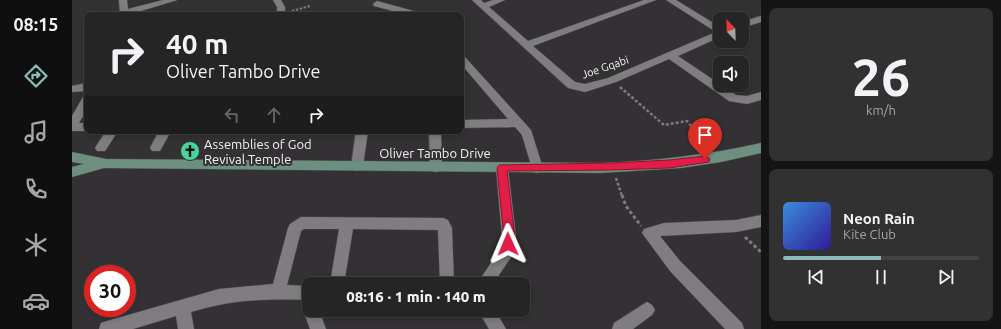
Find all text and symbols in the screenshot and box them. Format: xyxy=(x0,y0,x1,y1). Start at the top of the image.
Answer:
north arrow xyxy=(713,12,749,48)
map controls xyxy=(713,12,749,92)
text: 08:15 xyxy=(13,14,59,34)
icon: right xyxy=(100,28,152,80)
text: 40 m xyxy=(166,28,228,59)
text: 26 xyxy=(852,48,910,106)
street label: Joe Gqabi xyxy=(580,53,630,81)
button: sound xyxy=(713,56,749,92)
text: Oliver Tambo Drive xyxy=(166,61,320,81)
icon: directions xyxy=(22,62,50,90)
text: km/h xyxy=(866,103,896,117)
icon: left xyxy=(221,104,243,126)
icon: ahead xyxy=(263,104,285,126)
icon: right xyxy=(305,104,327,126)
icon: music xyxy=(22,118,50,146)
pin xyxy=(688,118,722,159)
icon: arrive xyxy=(694,124,716,146)
place label: Assemblies of God Revival Temple xyxy=(204,137,312,166)
church icon: Assemblies of God Revival Temple xyxy=(179,140,201,162)
street label: Oliver Tambo Drive xyxy=(379,146,491,160)
icon: phone xyxy=(22,175,50,203)
text: Neon Rain xyxy=(843,210,915,227)
position arrow xyxy=(487,223,529,265)
text: Kite Club xyxy=(843,227,896,241)
icon: climate xyxy=(22,231,50,259)
speed limit sign: 30 xyxy=(84,265,136,317)
icon: previous xyxy=(805,266,827,288)
icon: pause xyxy=(870,266,892,288)
icon: next xyxy=(935,266,957,288)
icon: car xyxy=(22,287,50,315)
text: 08:16 · 1 min · 140 m xyxy=(346,288,486,305)

